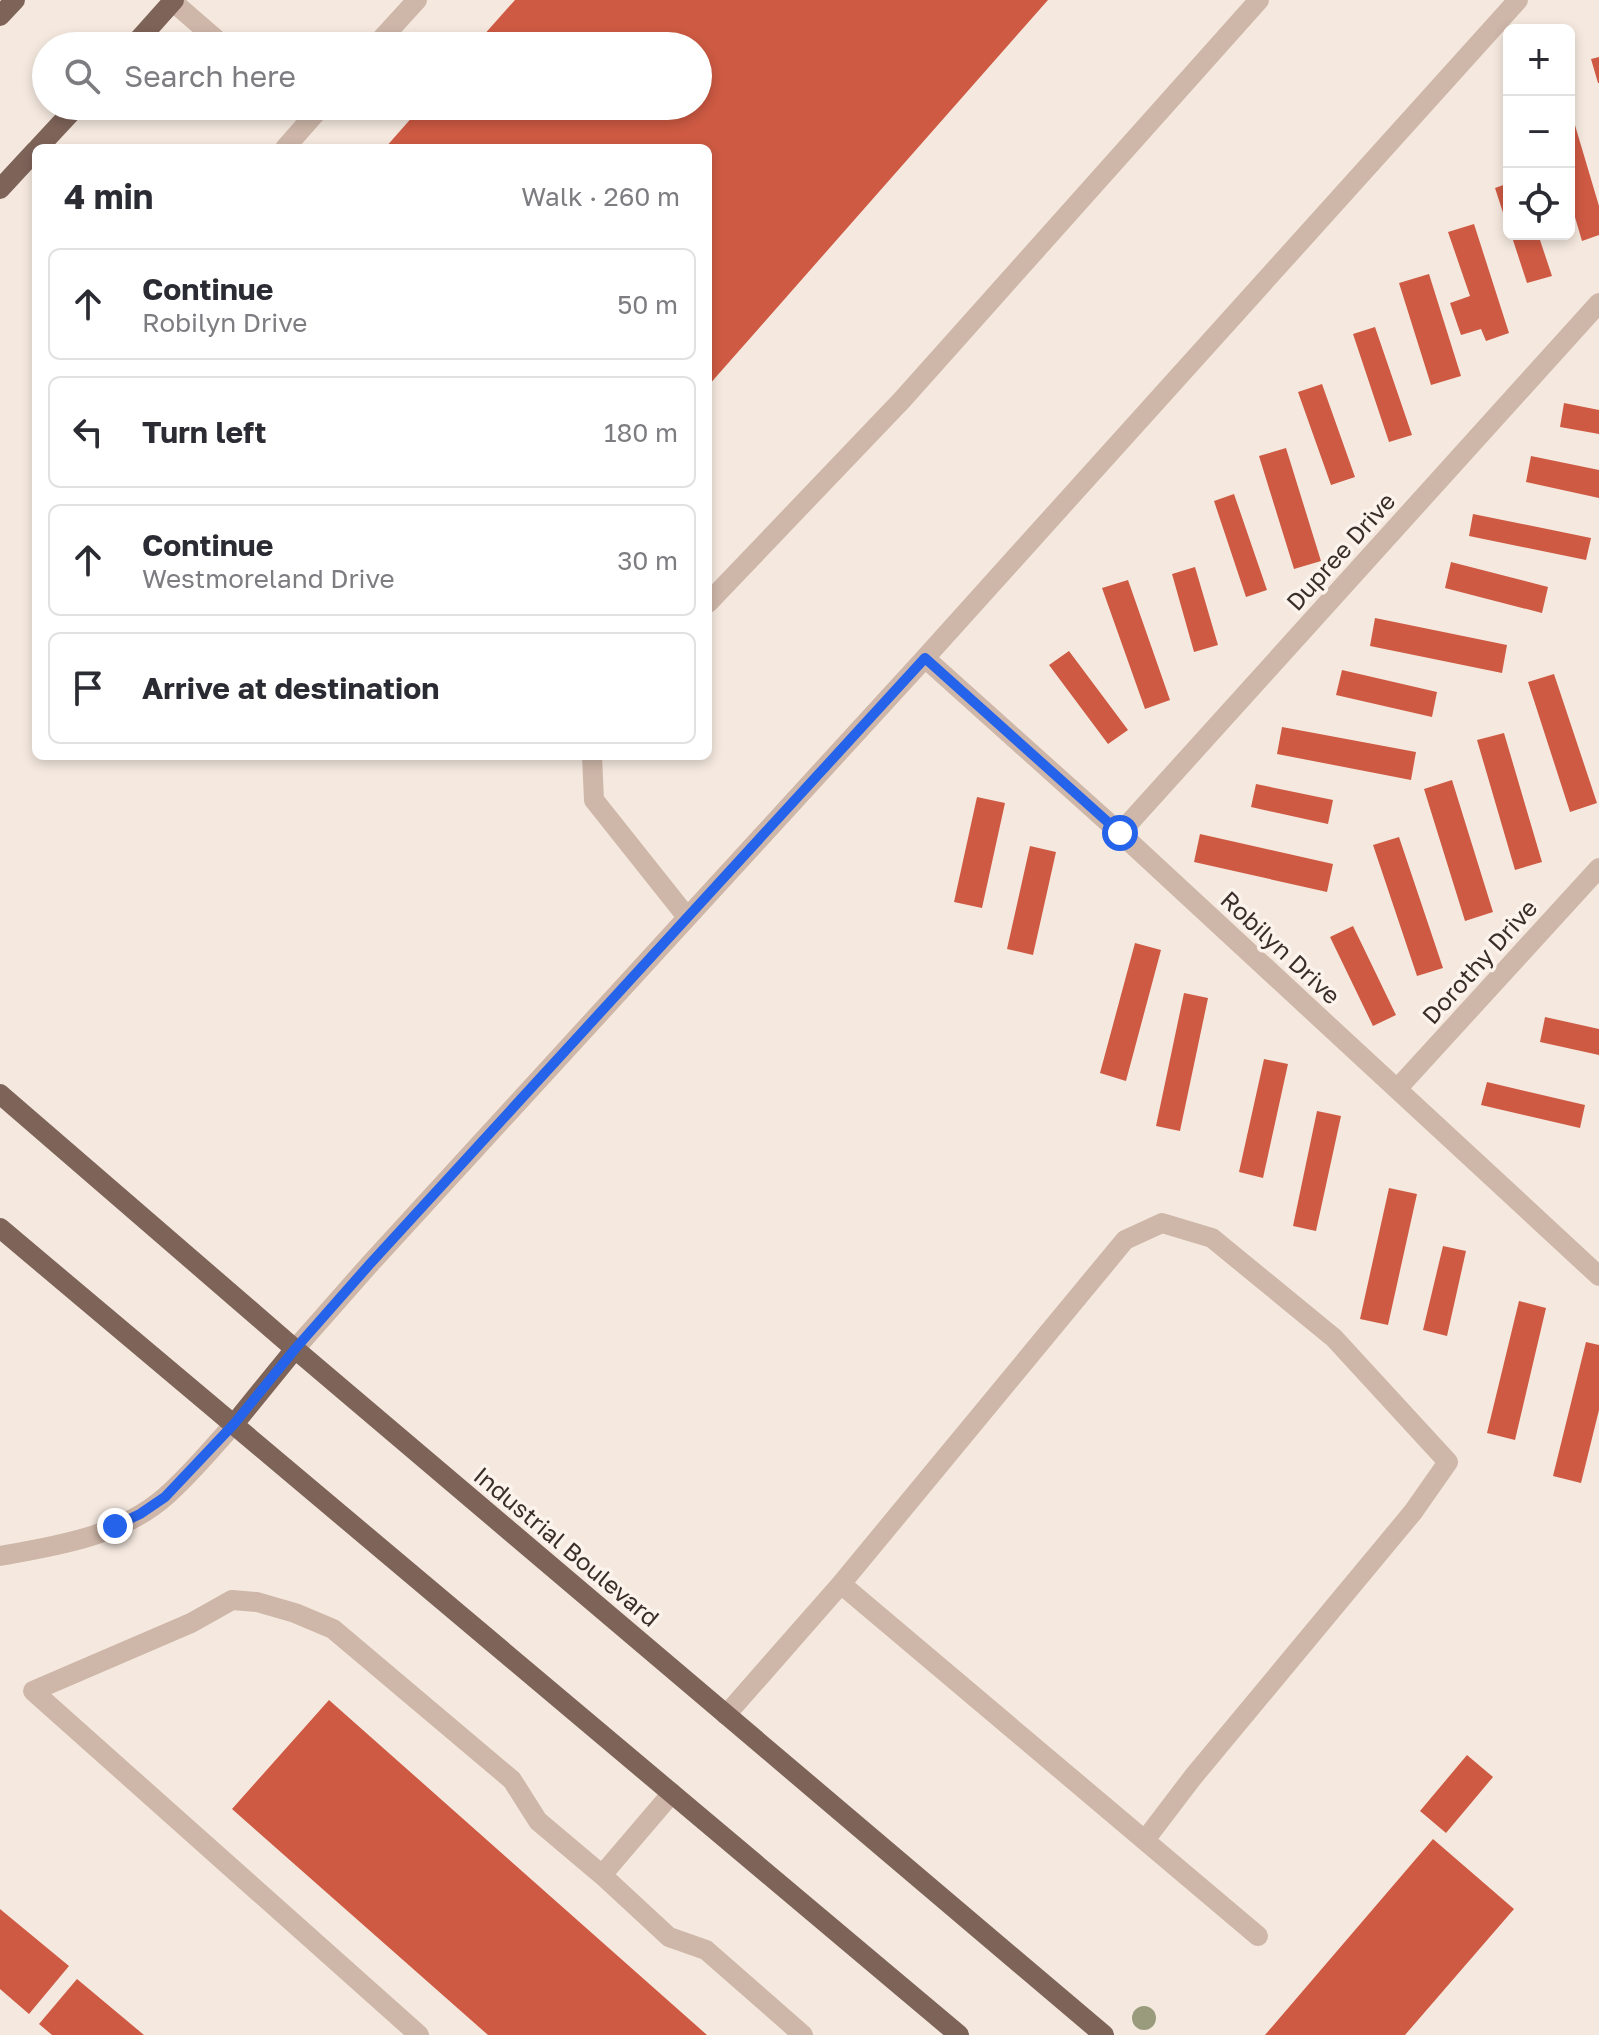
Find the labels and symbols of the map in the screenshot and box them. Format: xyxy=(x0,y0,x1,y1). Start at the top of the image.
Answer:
street label: Dupree Drive xyxy=(1280,486,1400,616)
route start xyxy=(1102,815,1138,851)
street label: Robilyn Drive xyxy=(1215,884,1347,1010)
street label: Dorothy Drive xyxy=(1416,893,1542,1029)
street label: Industrial Boulevard xyxy=(468,1460,666,1632)
route end xyxy=(97,1508,133,1544)

